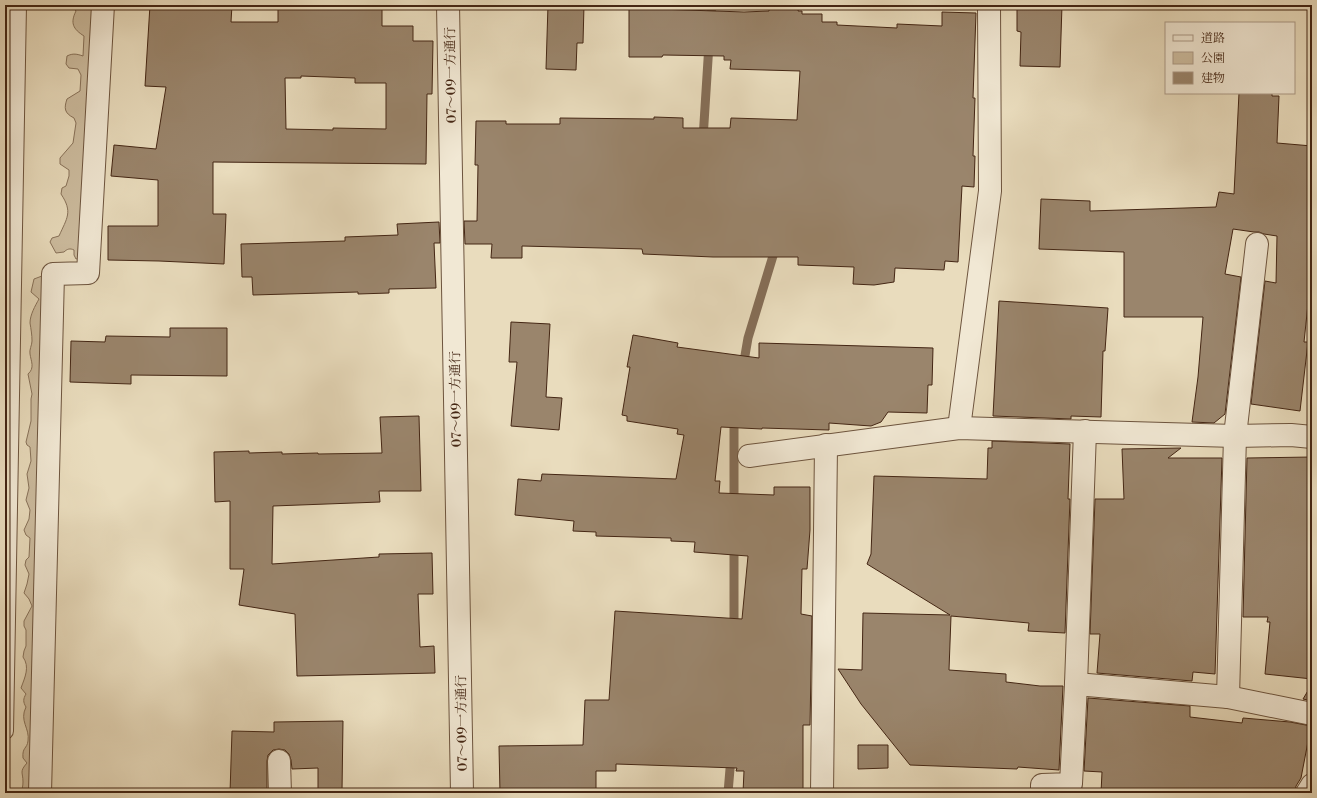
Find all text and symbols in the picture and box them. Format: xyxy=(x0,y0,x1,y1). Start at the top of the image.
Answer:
legend xyxy=(1165,22,1295,94)
street label: 07～09一方通行 xyxy=(442,27,460,123)
text: 道路 xyxy=(1201,31,1225,46)
text: 公園 xyxy=(1201,51,1225,66)
text: 建物 xyxy=(1201,71,1225,86)
street label: 07～09一方通行 xyxy=(447,351,465,447)
street label: 07～09一方通行 xyxy=(453,675,471,771)

